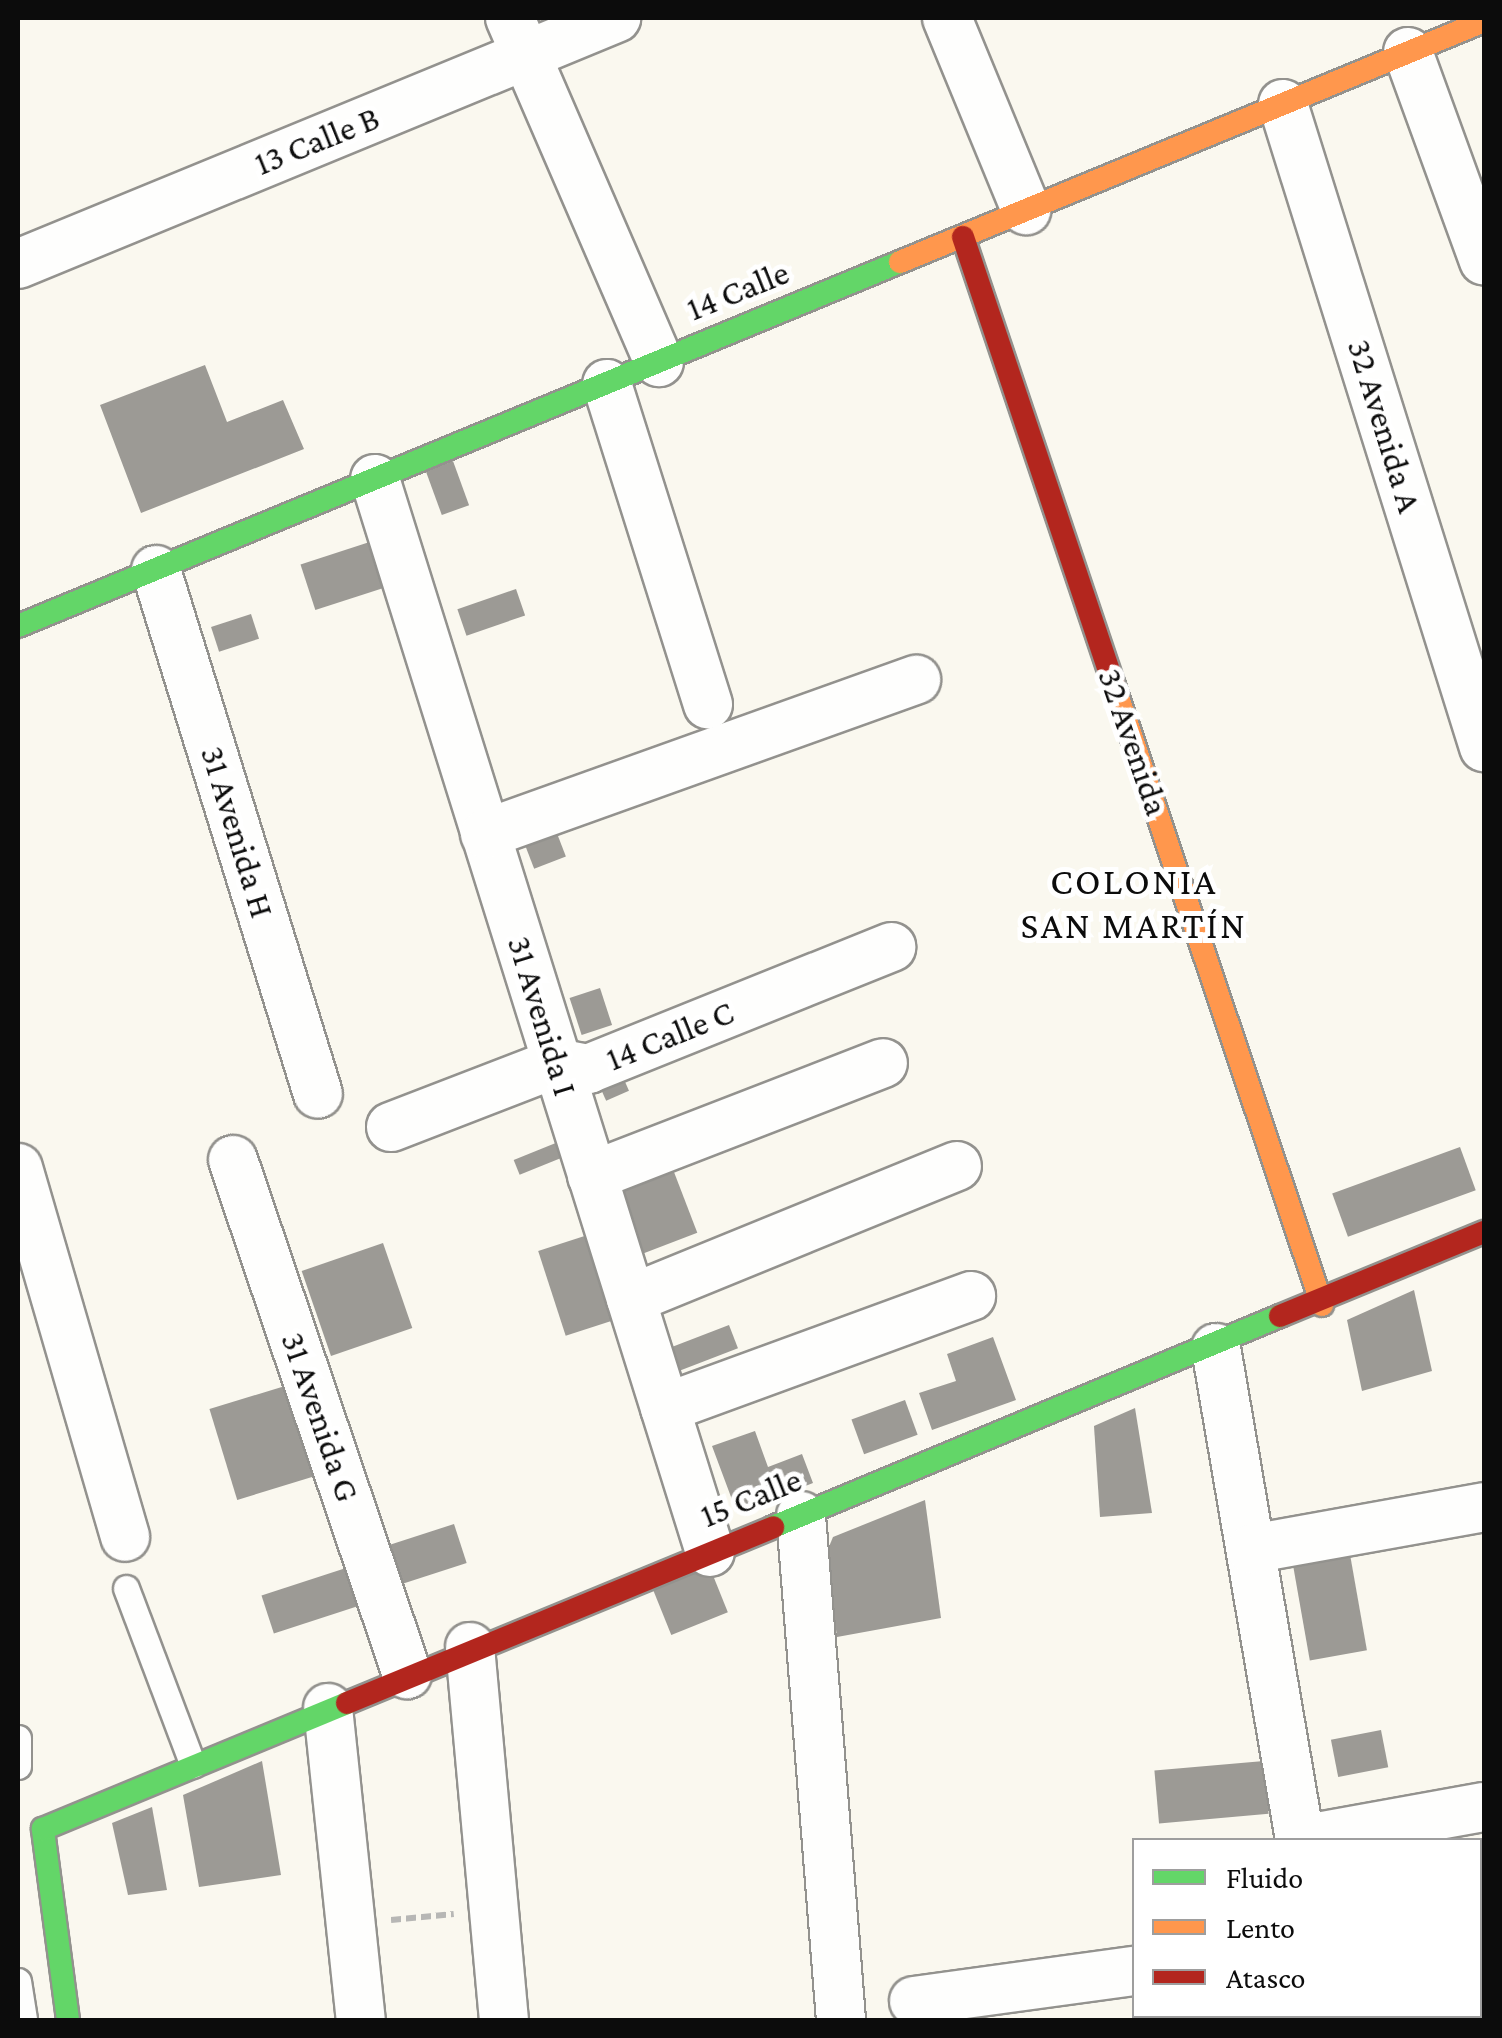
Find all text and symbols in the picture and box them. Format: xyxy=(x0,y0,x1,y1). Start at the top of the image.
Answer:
street label: 13 Calle B xyxy=(248,97,386,185)
street label: 14 Calle xyxy=(681,252,795,330)
street label: 32 Avenida A xyxy=(1338,334,1430,518)
street label: 32 Avenida xyxy=(1088,663,1178,821)
street label: 31 Avenida H xyxy=(191,741,283,923)
district label: COLONIA SAN MARTÍN xyxy=(1021,859,1247,948)
street label: 31 Avenida I xyxy=(498,931,586,1101)
street label: 14 Calle C xyxy=(600,991,740,1081)
street label: 31 Avenida G xyxy=(271,1327,369,1507)
street label: 15 Calle xyxy=(694,1459,808,1537)
legend xyxy=(1132,1838,1482,2018)
text: Fluido xyxy=(1226,1861,1303,1894)
text: Lento xyxy=(1226,1911,1295,1944)
text: Atasco xyxy=(1226,1961,1305,1994)

